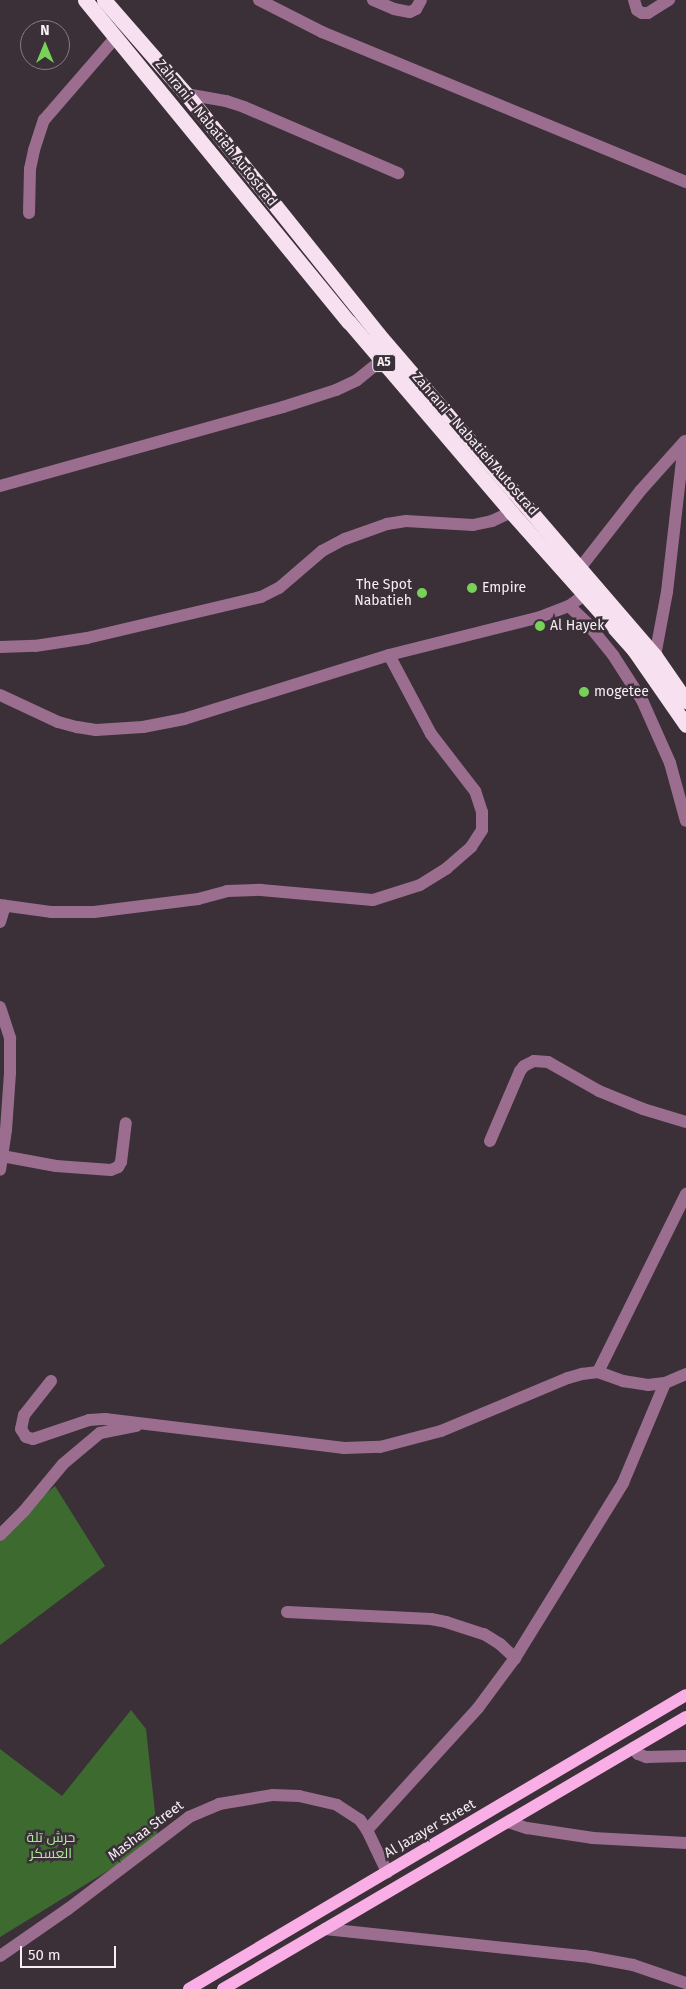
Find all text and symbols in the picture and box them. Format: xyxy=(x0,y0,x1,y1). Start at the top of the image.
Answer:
north arrow xyxy=(20,20,70,70)
text: N xyxy=(40,22,50,39)
street label: Zahrani - Nabatieh Autostrad xyxy=(152,56,280,210)
road number: A5 xyxy=(372,353,396,372)
street label: Zahrani - Nabatieh Autostrad xyxy=(408,369,542,519)
place label: The Spot Nabatieh xyxy=(354,577,412,610)
place label: Empire xyxy=(482,580,526,596)
marker: Empire xyxy=(466,582,478,594)
marker: The Spot Nabatieh xyxy=(416,587,428,599)
place label: Al Hayek xyxy=(550,618,604,634)
marker: Al Hayek xyxy=(534,620,546,632)
place label: mogetee xyxy=(594,684,649,700)
marker: mogetee xyxy=(578,686,590,698)
street label: Al Jazayer Street xyxy=(381,1796,479,1862)
street label: Mashaa Street xyxy=(105,1797,187,1865)
park label: حرش تلة العسكر xyxy=(27,1830,75,1862)
scale bar xyxy=(22,1936,119,1968)
text: 50 m xyxy=(28,1946,61,1964)

